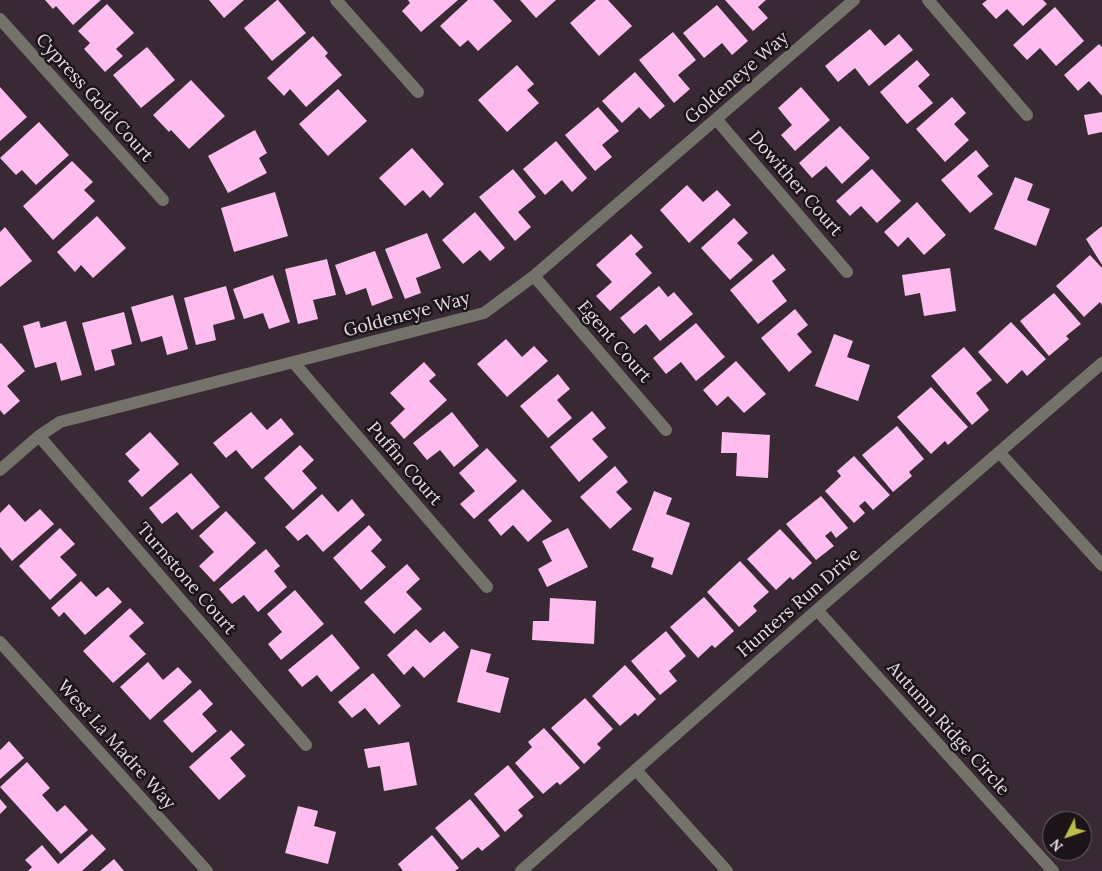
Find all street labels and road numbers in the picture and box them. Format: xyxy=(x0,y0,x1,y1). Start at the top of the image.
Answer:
street label: Goldeneye Way xyxy=(681,27,793,129)
street label: Cypress Gold Court xyxy=(31,29,157,167)
street label: Dowither Court xyxy=(743,127,847,241)
street label: Goldeneye Way xyxy=(341,288,473,342)
street label: Egent Court xyxy=(572,296,656,388)
street label: Puffin Court xyxy=(362,418,446,510)
street label: Turnstone Court xyxy=(132,519,240,639)
street label: Hunters Run Drive xyxy=(733,544,865,662)
street label: Autumn Ridge Circle xyxy=(882,658,1014,800)
street label: West La Madre Way xyxy=(52,676,180,814)

